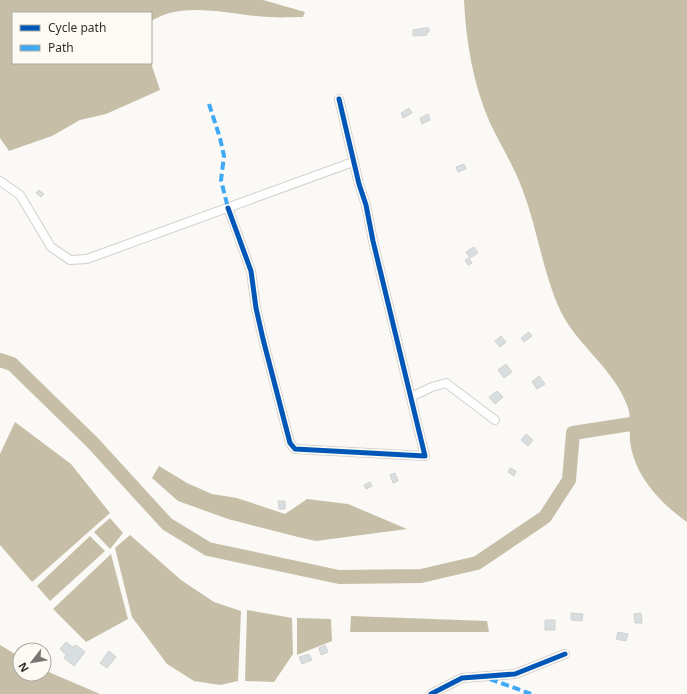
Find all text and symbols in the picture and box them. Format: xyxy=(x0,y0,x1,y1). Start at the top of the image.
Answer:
legend xyxy=(12,12,152,64)
text: Cycle path xyxy=(48,19,106,36)
text: Path xyxy=(48,39,74,56)
north arrow xyxy=(12,642,52,682)
text: N xyxy=(14,660,32,675)

